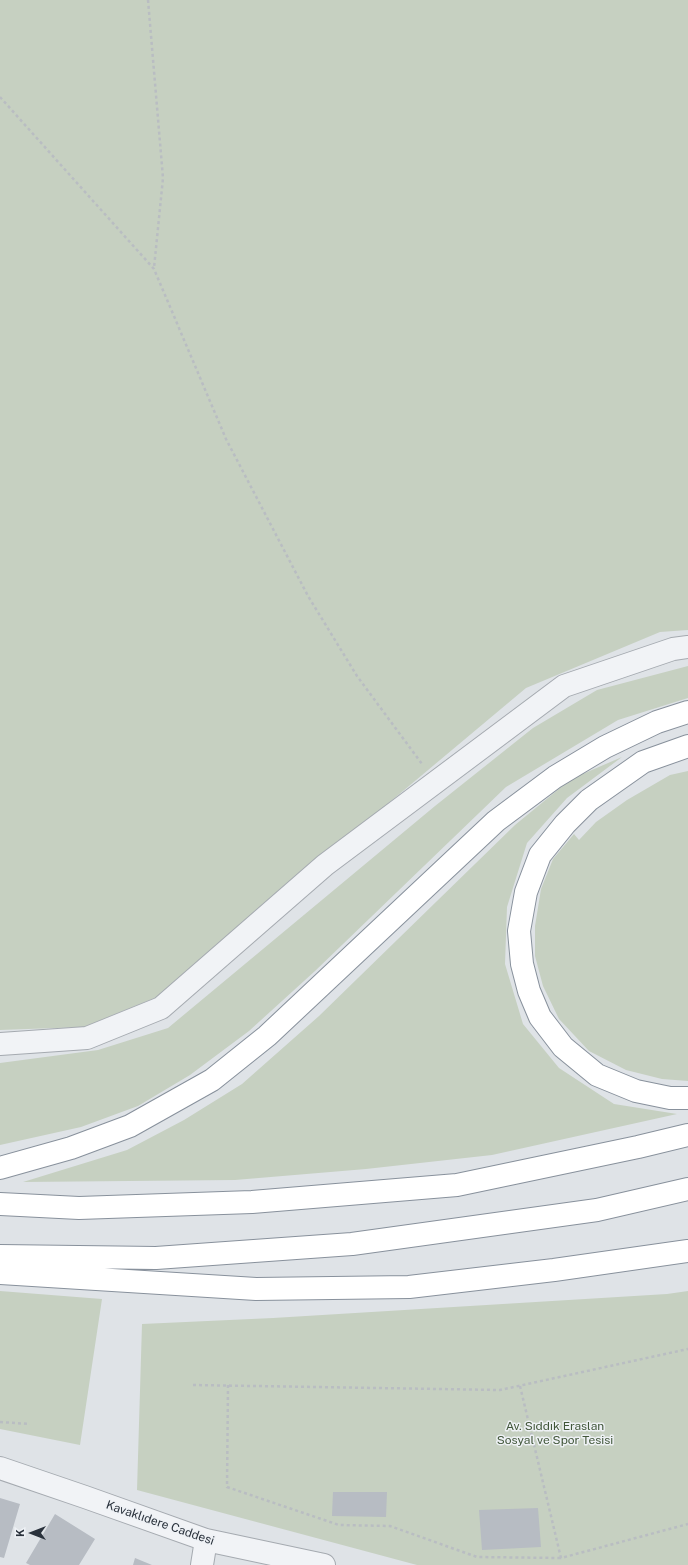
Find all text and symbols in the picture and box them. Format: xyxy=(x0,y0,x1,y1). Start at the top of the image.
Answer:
park label: Av. Sıddık Eraslan Sosyal ve Spor Tesisi xyxy=(497,1419,613,1447)
street label: Kavaklıdere Caddesi xyxy=(104,1498,216,1548)
north arrow xyxy=(12,1513,52,1553)
text: K xyxy=(14,1529,26,1537)

